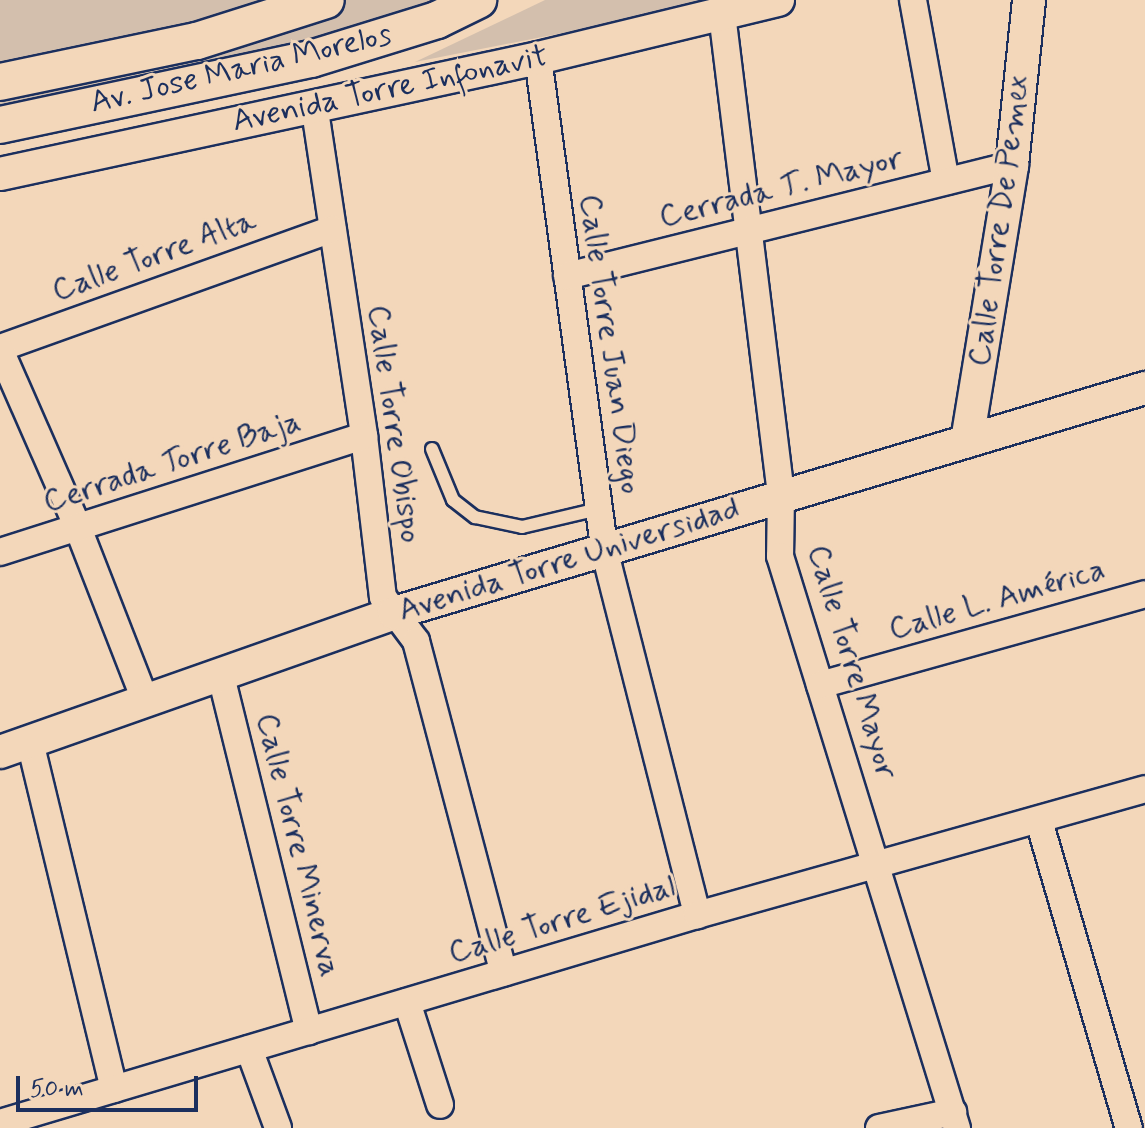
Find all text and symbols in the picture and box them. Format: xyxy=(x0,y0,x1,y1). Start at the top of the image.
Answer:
street label: Av. Jose Maria Morelos xyxy=(84,15,398,123)
street label: Avenida Torre Infonavit xyxy=(228,37,552,141)
street label: Calle Torre De Pemex xyxy=(961,74,1039,368)
street label: Cerrada T. Mayor xyxy=(657,140,905,236)
street label: Calle Torre Juan Diego xyxy=(570,191,650,497)
street label: Calle Torre Alta xyxy=(47,201,261,311)
street label: Calle Torre Obispo xyxy=(358,302,430,546)
street label: Cerrada Torre Baja xyxy=(38,402,306,522)
street label: Avenida Torre Universidad xyxy=(393,489,745,631)
street label: Calle Torre Mayor xyxy=(798,539,906,785)
street label: Calle L. América xyxy=(884,551,1110,649)
street label: Calle Torre Minerva xyxy=(246,707,350,983)
street label: Calle Torre Ejidal xyxy=(443,867,681,973)
scale bar xyxy=(20,1060,202,1110)
text: 50 m xyxy=(30,1074,84,1105)

